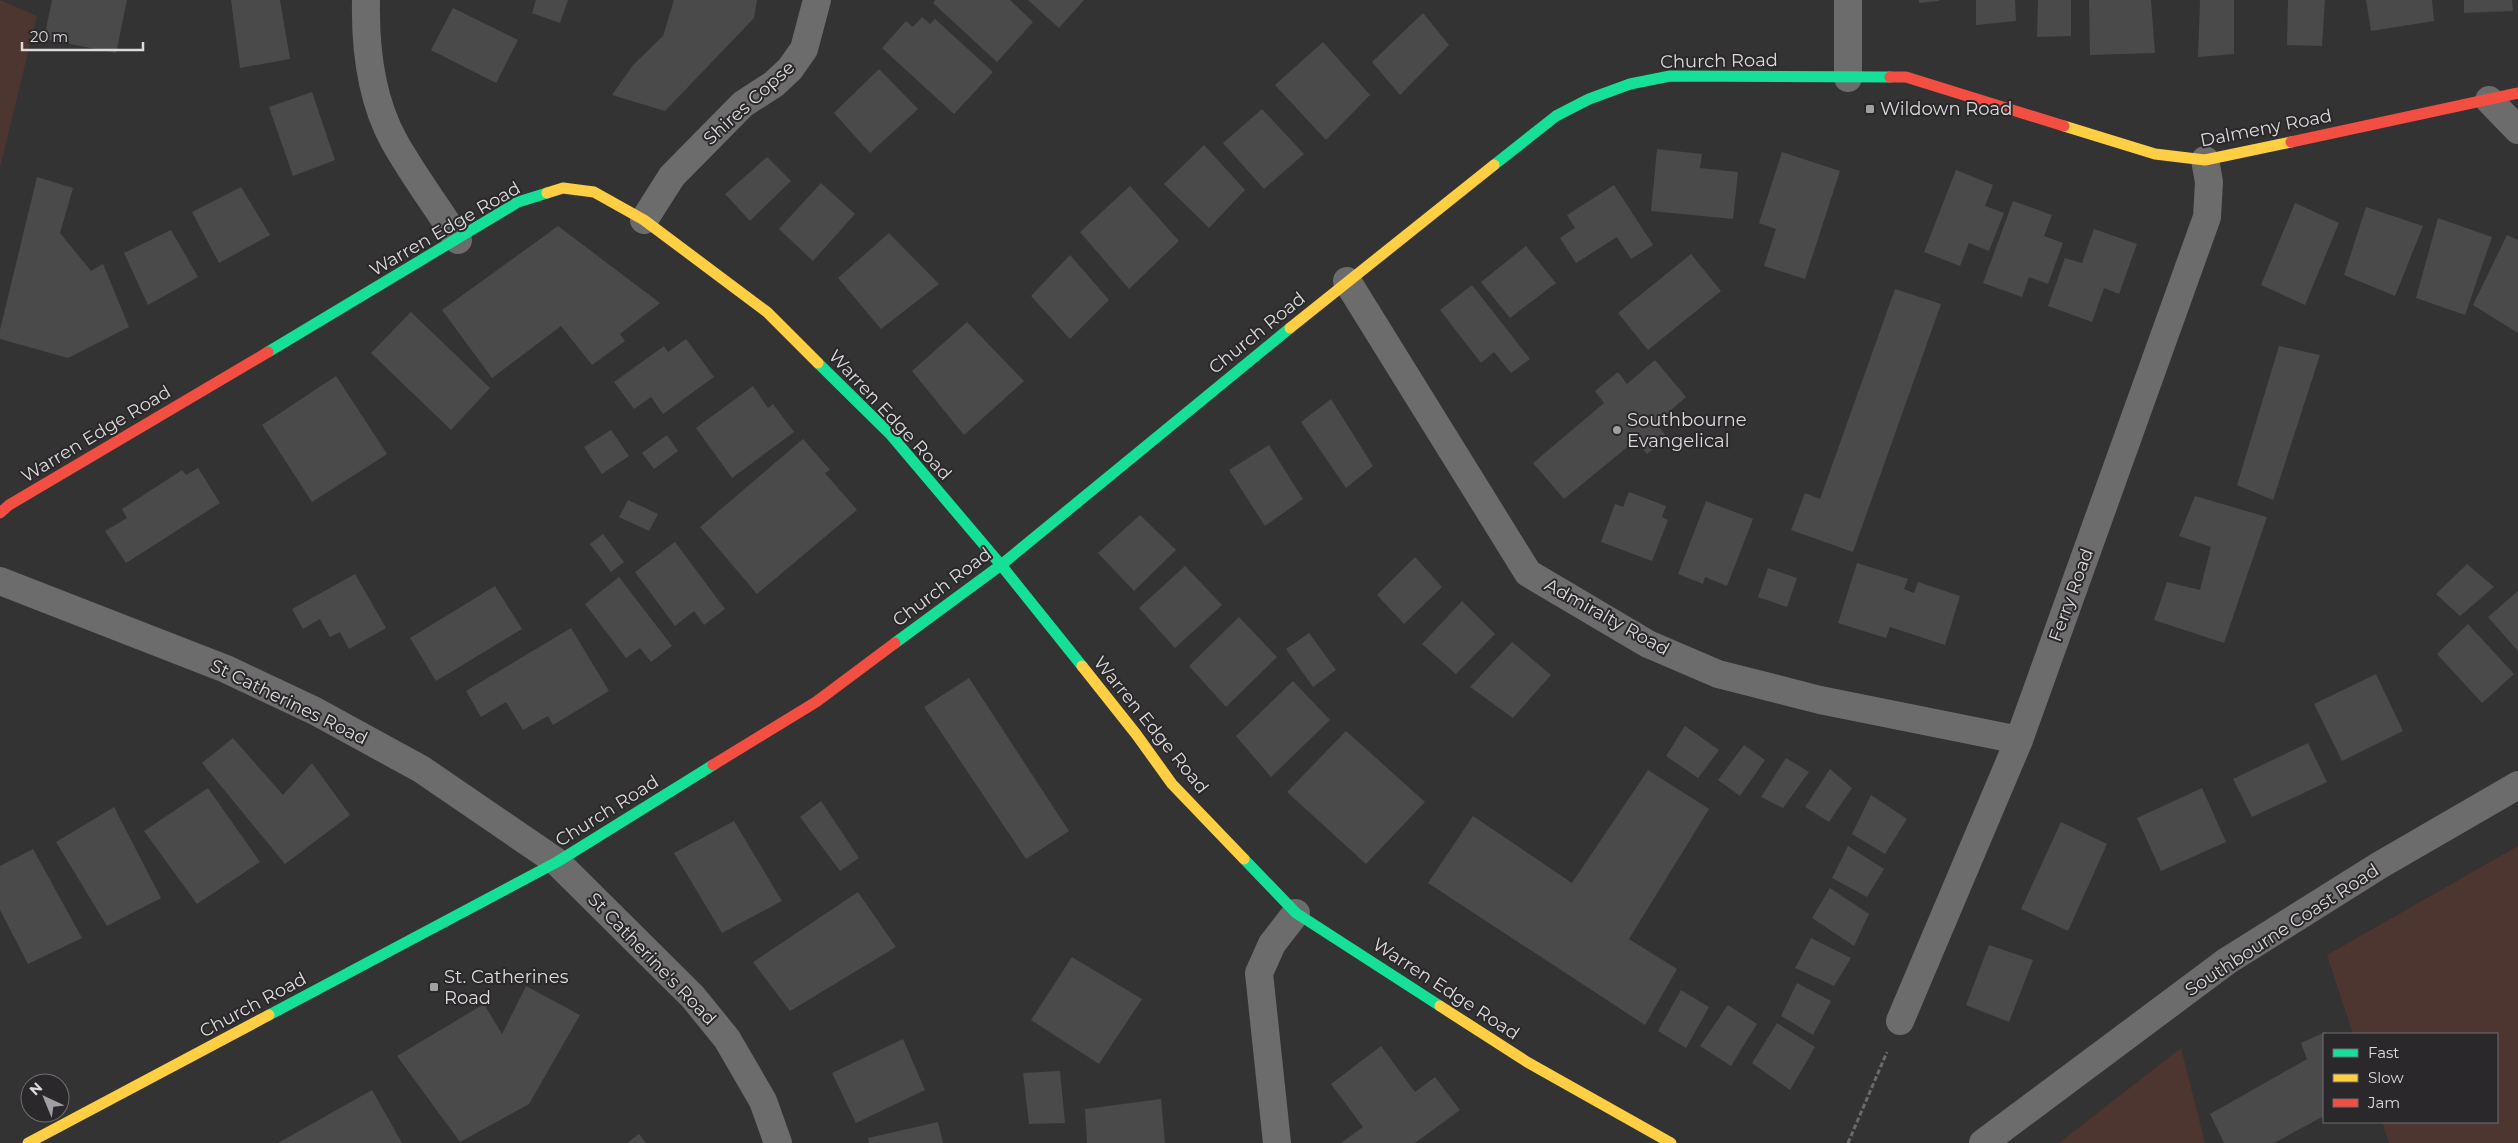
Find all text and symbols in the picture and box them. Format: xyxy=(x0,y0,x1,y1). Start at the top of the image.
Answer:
scale bar xyxy=(22,20,144,52)
text: 20 m xyxy=(30,27,68,46)
street label: Church Road xyxy=(1660,49,1778,73)
street label: Shires Copse xyxy=(699,56,799,150)
place label: Wildown Road xyxy=(1880,98,2012,120)
marker: Wildown Road xyxy=(1864,103,1876,115)
street label: Dalmeny Road xyxy=(2198,104,2334,152)
street label: Warren Edge Road xyxy=(366,177,524,281)
street label: Church Road xyxy=(1204,287,1310,379)
street label: Warren Edge Road xyxy=(824,345,956,485)
street label: Warren Edge Road xyxy=(17,381,175,487)
place label: Southbourne Evangelical xyxy=(1627,409,1747,452)
marker: Southbourne Evangelical xyxy=(1611,424,1623,436)
street label: Church Road xyxy=(888,543,996,631)
street label: Ferry Road xyxy=(2044,545,2098,645)
street label: Admiralty Road xyxy=(1541,574,1673,660)
street label: Warren Edge Road xyxy=(1089,652,1213,798)
street label: St Catherines Road xyxy=(207,654,371,750)
street label: Church Road xyxy=(551,770,663,852)
street label: Southbourne Coast Road xyxy=(2181,859,2383,1001)
street label: St Catherine's Road xyxy=(583,888,721,1030)
street label: Warren Edge Road xyxy=(1368,933,1524,1045)
place label: St. Catherines Road xyxy=(444,966,569,1009)
street label: Church Road xyxy=(196,968,310,1042)
marker: St. Catherines Road xyxy=(428,981,440,993)
legend xyxy=(2323,1033,2498,1123)
text: Fast xyxy=(2368,1043,2399,1062)
text: Slow xyxy=(2368,1068,2404,1087)
north arrow xyxy=(20,1073,70,1123)
text: N xyxy=(26,1078,46,1099)
text: Jam xyxy=(2367,1093,2400,1112)

